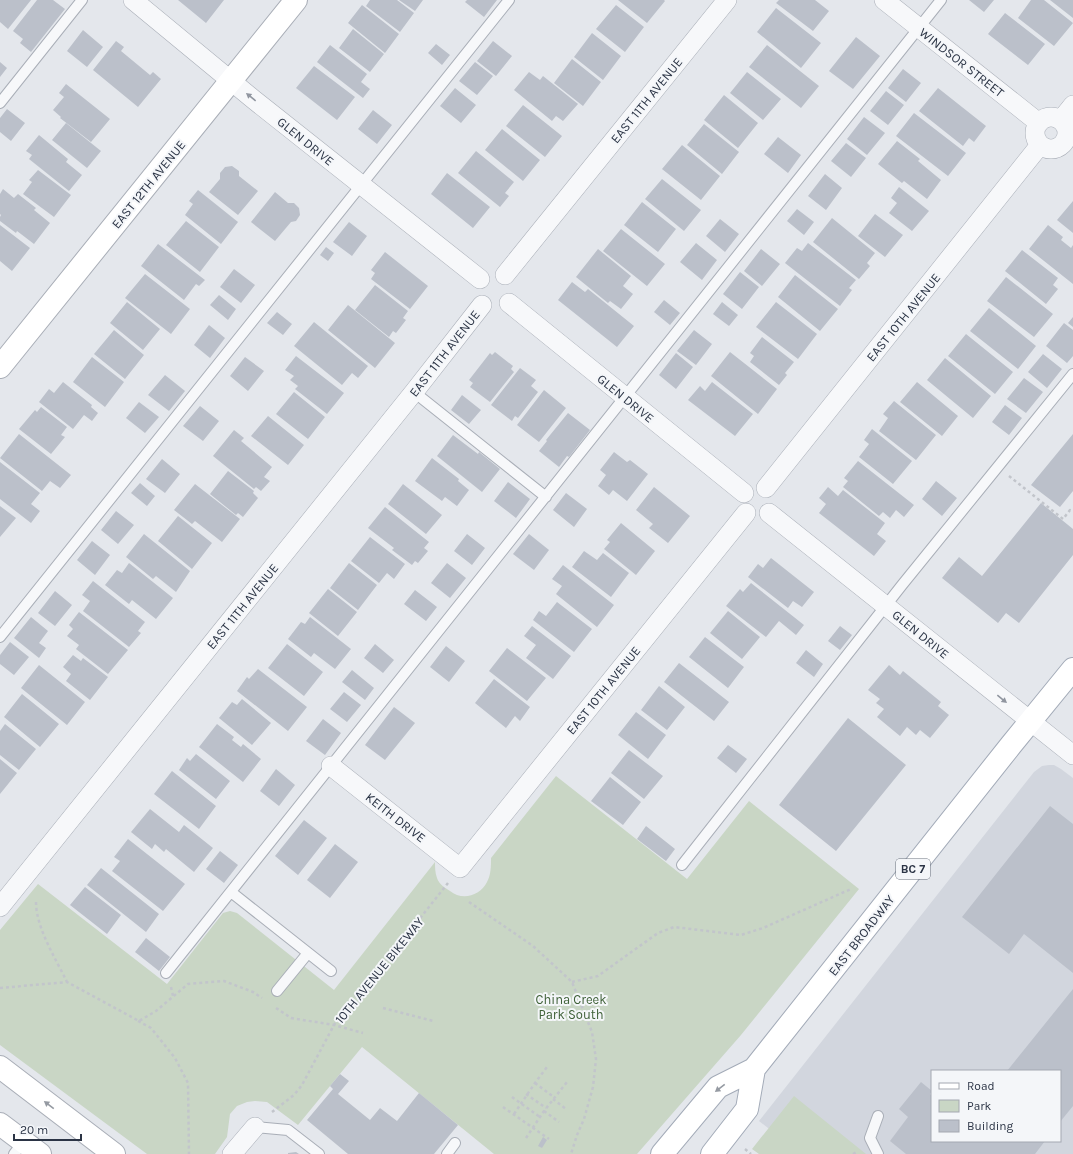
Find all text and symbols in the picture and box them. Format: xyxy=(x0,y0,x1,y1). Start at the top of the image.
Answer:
street label: WINDSOR STREET xyxy=(916,25,1007,100)
street label: EAST 11TH AVENUE xyxy=(607,55,685,146)
one-way arrow xyxy=(246,93,257,102)
street label: GLEN DRIVE xyxy=(274,114,337,169)
street label: EAST 12TH AVENUE xyxy=(108,137,188,231)
street label: EAST 10TH AVENUE xyxy=(863,270,943,364)
street label: EAST 11TH AVENUE xyxy=(406,307,483,399)
street label: GLEN DRIVE xyxy=(594,371,657,426)
street label: EAST 11TH AVENUE xyxy=(203,561,281,652)
street label: GLEN DRIVE xyxy=(889,607,952,662)
street label: EAST 10TH AVENUE xyxy=(563,643,643,737)
one-way arrow xyxy=(997,695,1008,703)
street label: KEITH DRIVE xyxy=(363,789,429,845)
road number: BC 7 xyxy=(896,859,930,879)
street label: EAST BROADWAY xyxy=(825,892,898,979)
street label: 10TH AVENUE BIKEWAY xyxy=(332,914,427,1026)
park label: China Creek Park South xyxy=(535,992,607,1022)
legend xyxy=(931,1070,1061,1142)
text: Road xyxy=(967,1079,995,1093)
one-way arrow xyxy=(714,1084,725,1092)
text: Park xyxy=(967,1099,992,1113)
one-way arrow xyxy=(44,1101,55,1109)
scale bar xyxy=(14,1116,81,1142)
text: Building xyxy=(967,1119,1014,1133)
text: 20 m xyxy=(20,1123,48,1137)

